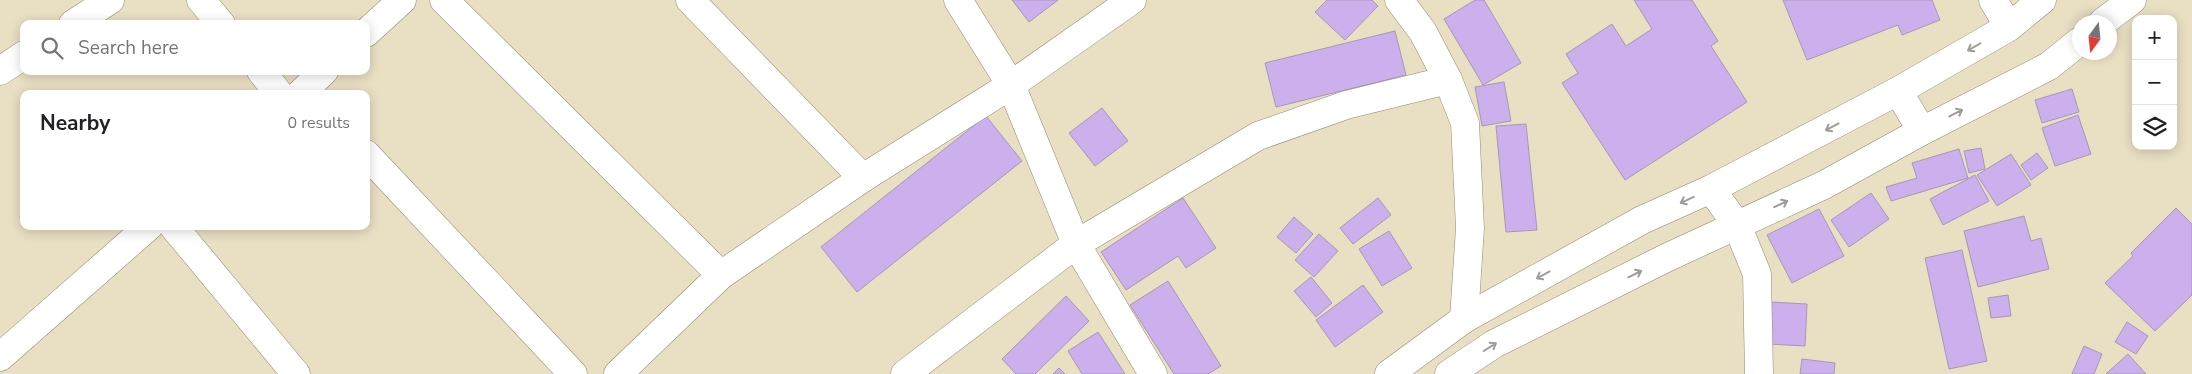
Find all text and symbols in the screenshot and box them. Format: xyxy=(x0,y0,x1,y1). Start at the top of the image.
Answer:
north arrow xyxy=(2072,15,2117,60)
map controls xyxy=(2132,15,2177,150)
button: + xyxy=(2132,15,2177,60)
search box xyxy=(20,20,370,75)
icon: search xyxy=(38,34,66,62)
text: Search here xyxy=(78,35,179,61)
one-way arrow xyxy=(1967,43,1981,53)
button: − xyxy=(2132,60,2177,105)
button: layers xyxy=(2132,105,2177,150)
one-way arrow xyxy=(1949,108,1964,118)
text: Nearby xyxy=(40,109,110,137)
text: 0 results xyxy=(288,112,350,134)
one-way arrow xyxy=(1825,122,1839,132)
one-way arrow xyxy=(1680,195,1695,205)
one-way arrow xyxy=(1773,199,1788,209)
one-way arrow xyxy=(1627,269,1642,278)
one-way arrow xyxy=(1536,271,1551,280)
one-way arrow xyxy=(1482,342,1496,352)

